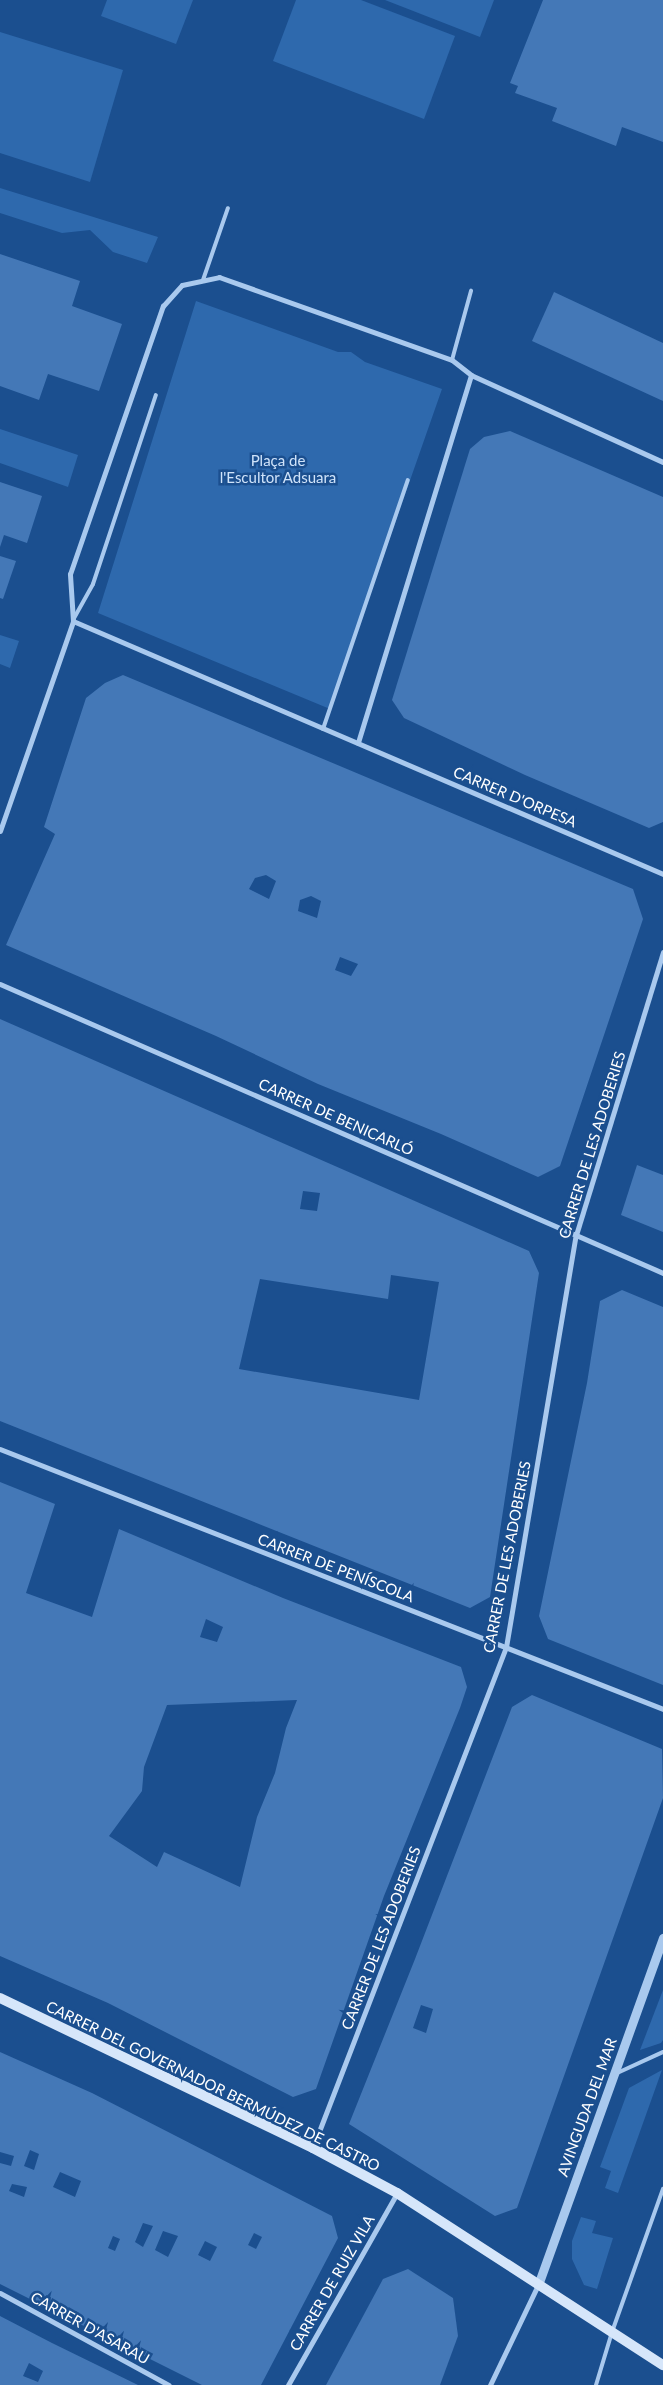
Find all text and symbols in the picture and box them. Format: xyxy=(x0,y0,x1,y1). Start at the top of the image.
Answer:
park label: Plaça de l'Escultor Adsuara xyxy=(219,451,337,486)
street label: CARRER D'ORPESA xyxy=(450,763,580,831)
street label: CARRER DE LES ADOBERIES xyxy=(555,1049,629,1241)
street label: CARRER DE BENICARLÓ xyxy=(256,1075,416,1159)
street label: CARRER DE LES ADOBERIES xyxy=(480,1459,534,1655)
street label: CARRER DE PENÍSCOLA xyxy=(255,1530,417,1606)
street label: CARRER DE LES ADOBERIES xyxy=(338,1844,424,2032)
street label: CARRER DEL GOVERNADOR BERMÚDEZ DE CASTRO xyxy=(43,1997,383,2175)
street label: AVINGUDA DEL MAR xyxy=(553,2035,621,2179)
street label: CARRER DE RUIZ VILA xyxy=(286,2212,378,2354)
street label: CARRER D'ASARAU xyxy=(27,2288,153,2368)

